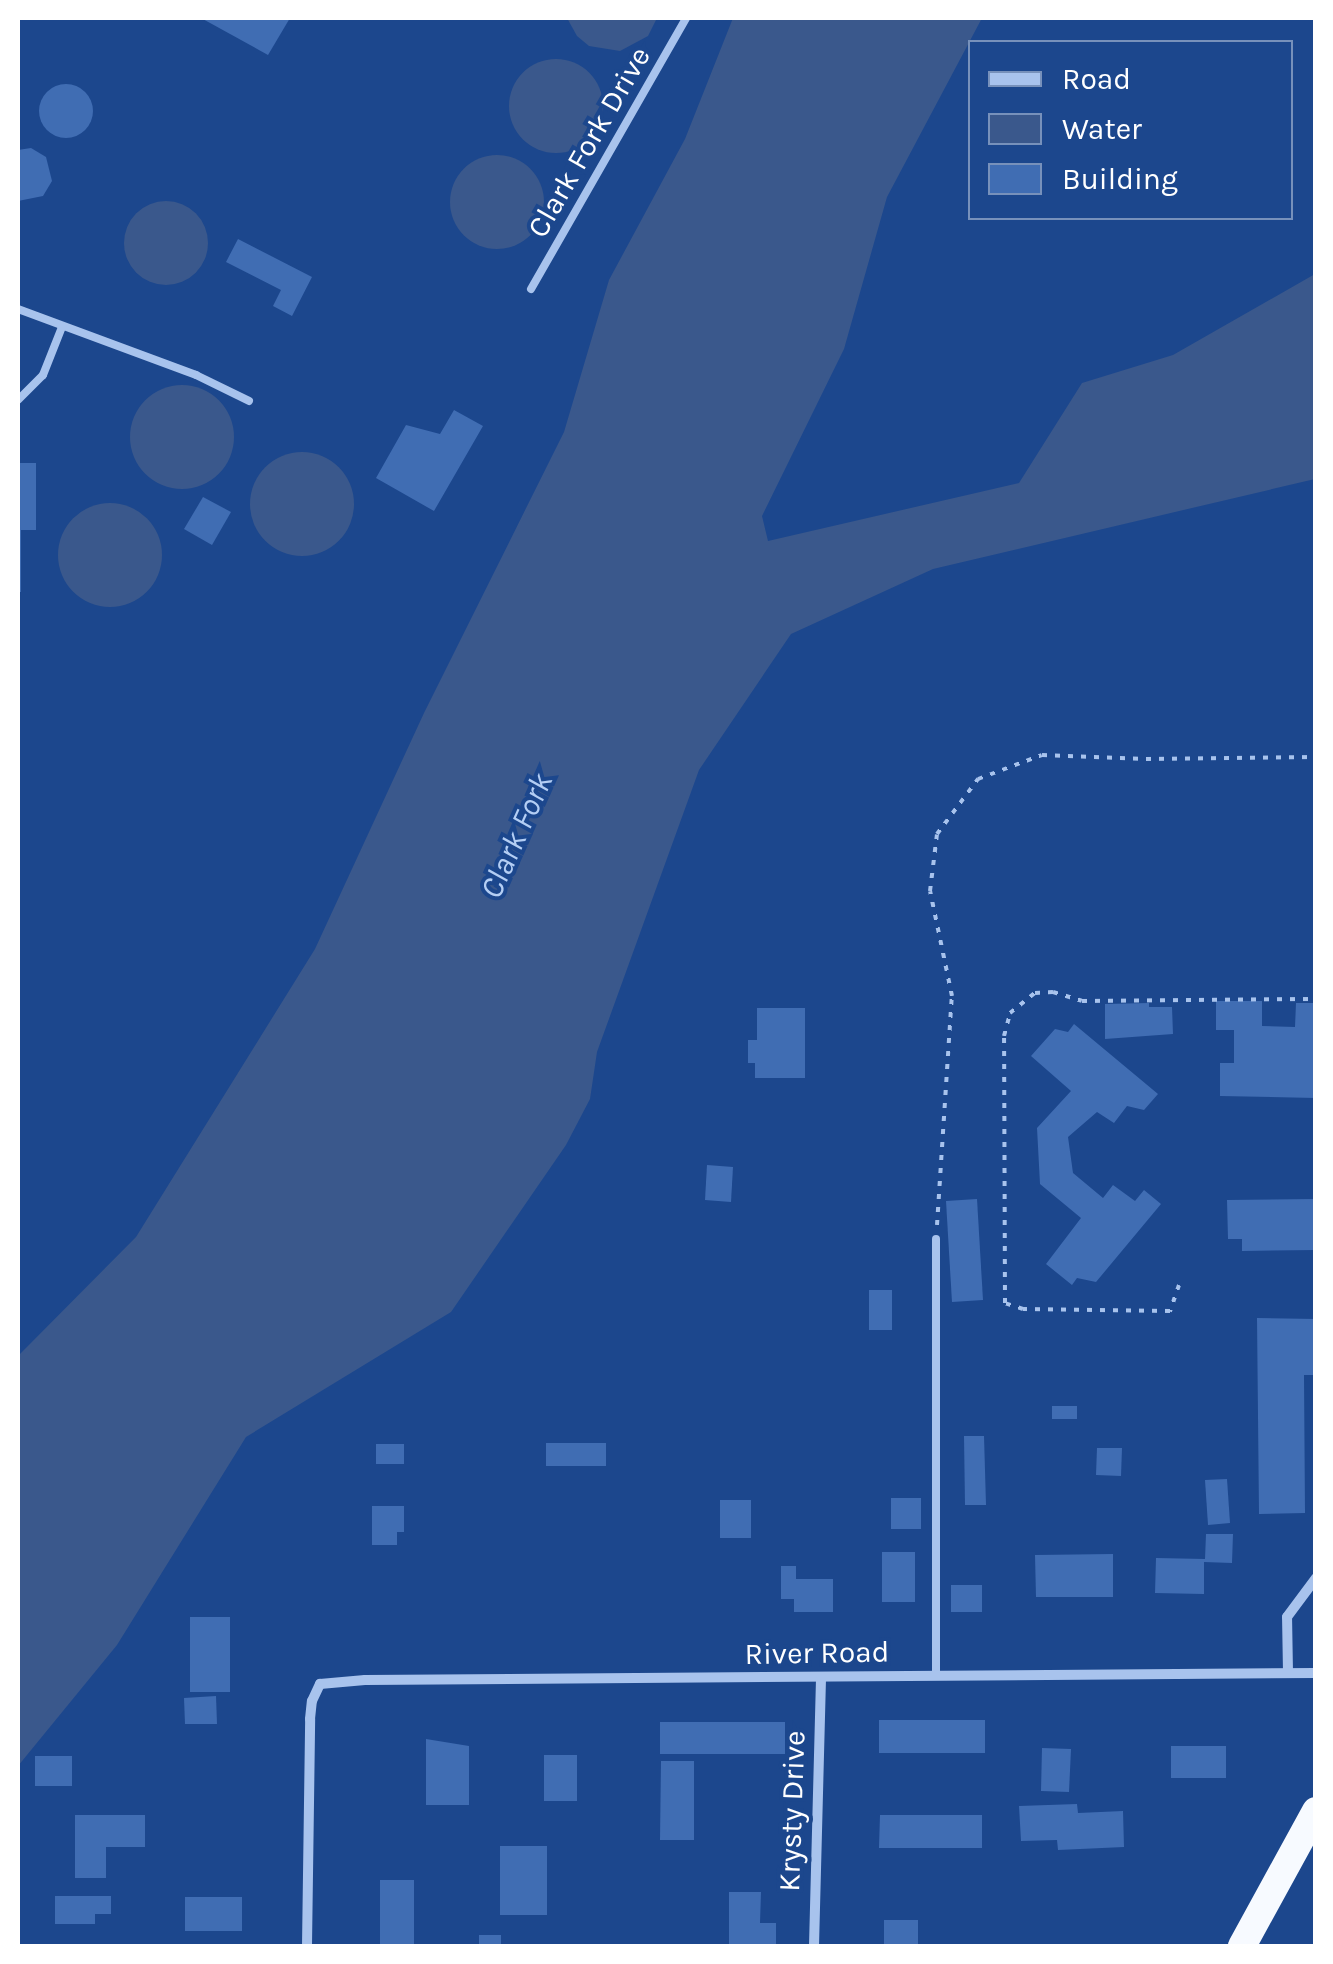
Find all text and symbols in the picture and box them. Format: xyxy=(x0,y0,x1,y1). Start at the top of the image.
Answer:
street label: Clark Fork Drive xyxy=(520,40,658,244)
legend xyxy=(968,40,1293,220)
text: Road xyxy=(1062,61,1131,97)
text: Water xyxy=(1062,111,1142,147)
text: Building xyxy=(1062,161,1178,197)
water label: Clark Fork xyxy=(472,767,562,905)
street label: River Road xyxy=(744,1634,890,1672)
street label: Krysty Drive xyxy=(771,1730,813,1892)

